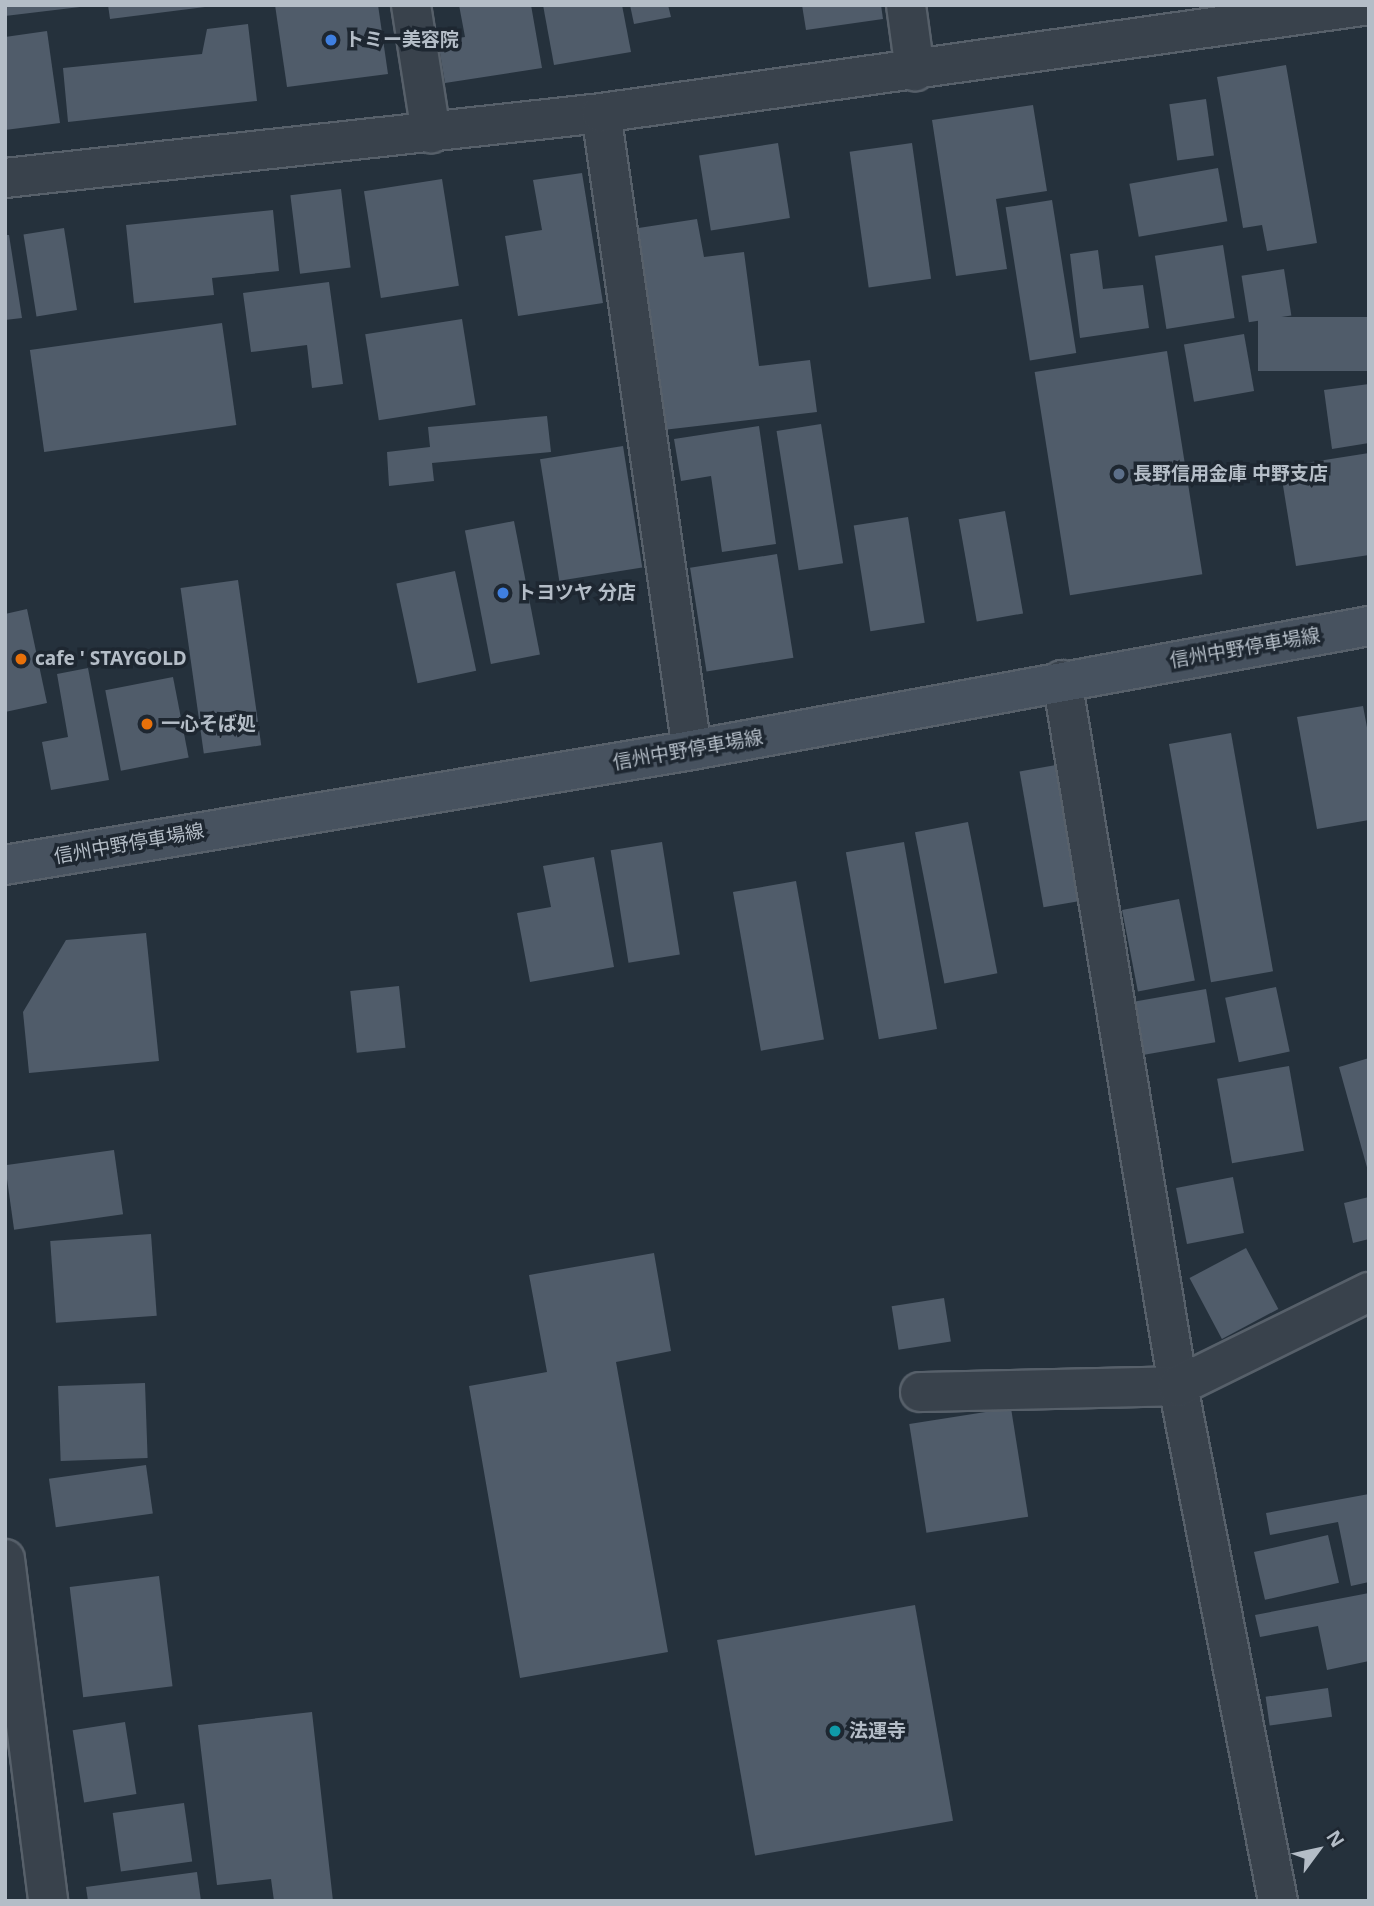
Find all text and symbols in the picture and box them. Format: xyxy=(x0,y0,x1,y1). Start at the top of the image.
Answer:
place label: トミー美容院 xyxy=(345,29,459,51)
marker: トミー美容院 xyxy=(323,32,339,48)
place label: 長野信用金庫 中野支店 xyxy=(1133,463,1328,485)
marker: 長野信用金庫 中野支店 xyxy=(1111,466,1127,482)
place label: トヨツヤ 分店 xyxy=(517,582,636,604)
marker: トヨツヤ 分店 xyxy=(495,585,511,601)
street label: 信州中野停車場線 xyxy=(1168,624,1322,672)
place label: cafe ' STAYGOLD xyxy=(35,648,187,670)
marker: cafe ' STAYGOLD xyxy=(13,651,29,667)
place label: 一心そば処 xyxy=(161,713,256,735)
marker: 一心そば処 xyxy=(139,716,155,732)
street label: 信州中野停車場線 xyxy=(611,726,765,774)
street label: 信州中野停車場線 xyxy=(52,820,206,868)
place label: 法運寺 xyxy=(849,1720,906,1742)
marker: 法運寺 xyxy=(827,1723,843,1739)
north arrow xyxy=(1283,1815,1353,1885)
text: N xyxy=(1320,1825,1351,1852)

